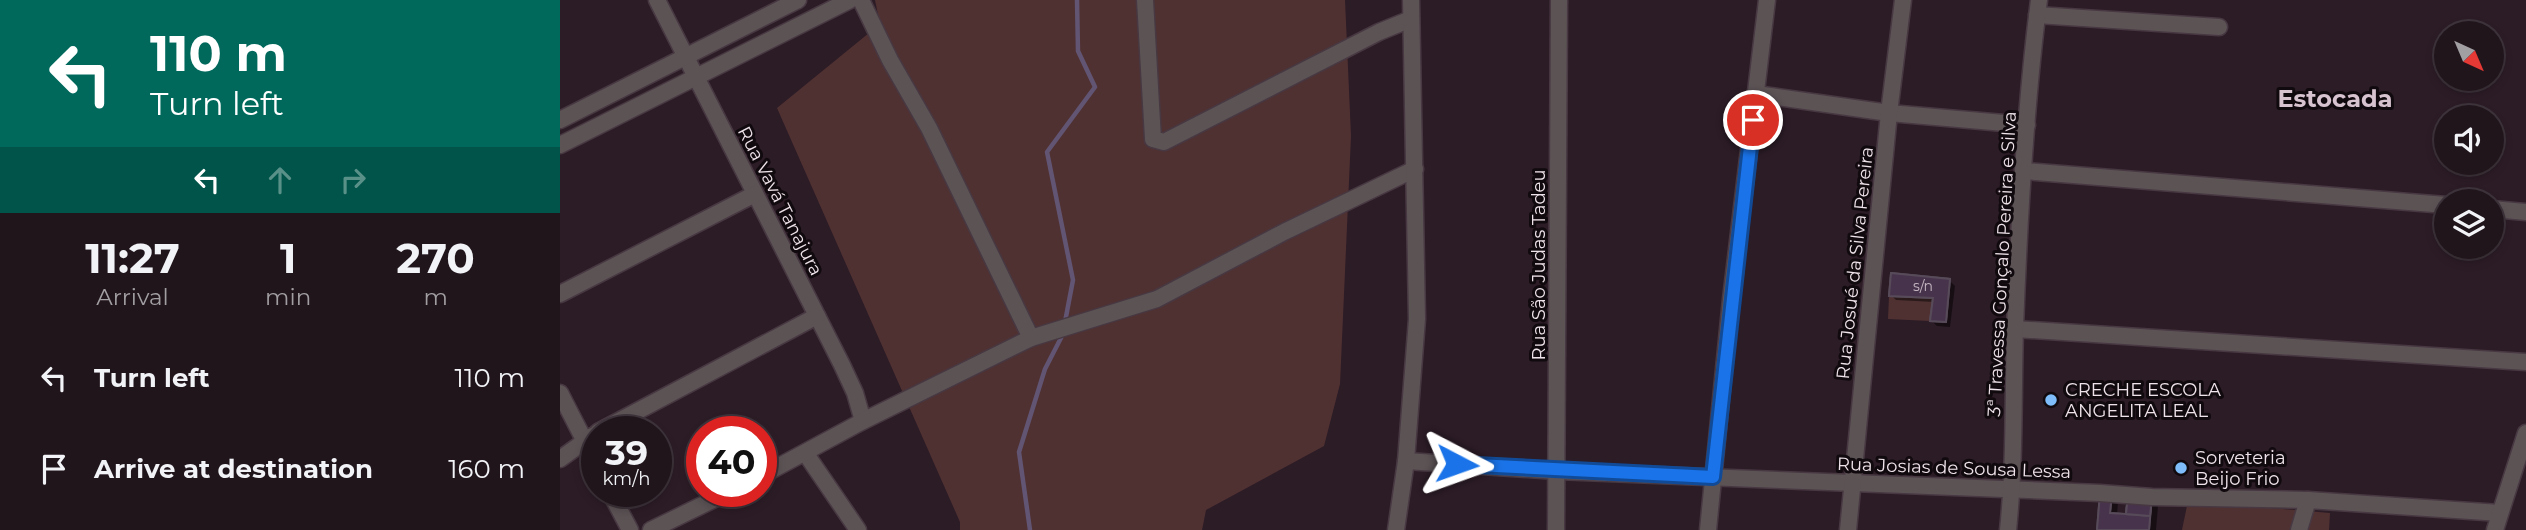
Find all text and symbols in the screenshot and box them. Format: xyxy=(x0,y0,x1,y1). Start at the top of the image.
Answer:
north arrow xyxy=(2434,21,2504,91)
map controls xyxy=(2434,21,2504,259)
text: 110 m xyxy=(150,24,287,83)
icon: left xyxy=(35,28,126,119)
text: Turn left xyxy=(150,84,284,123)
district label: Estocada xyxy=(2277,84,2393,113)
pin xyxy=(1723,90,1783,150)
icon: arrive xyxy=(1734,101,1772,139)
button: sound xyxy=(2434,105,2504,175)
street label: 3ª Travessa Gonçalo Pereira e Silva xyxy=(1983,111,2021,417)
street label: Rua Vavá Tanajura xyxy=(733,123,827,279)
street label: Rua Josué da Silva Pereira xyxy=(1832,146,1878,380)
icon: left xyxy=(188,161,226,199)
icon: ahead xyxy=(261,161,299,199)
icon: right xyxy=(334,161,372,199)
street label: Rua São Judas Tadeu xyxy=(1528,169,1550,361)
button: layers xyxy=(2434,189,2504,259)
text: 11:27 xyxy=(85,232,180,284)
text: 1 xyxy=(280,232,296,284)
text: 270 xyxy=(396,232,475,284)
house number: s/n xyxy=(1913,277,1933,295)
text: Arrival xyxy=(96,283,169,311)
text: min xyxy=(265,283,311,311)
text: m xyxy=(423,283,448,311)
icon: left xyxy=(35,359,73,397)
text: Turn left xyxy=(94,362,210,394)
text: 110 m xyxy=(455,362,525,394)
place label: CRECHE ESCOLA ANGELITA LEAL xyxy=(2065,379,2221,422)
marker: CRECHE ESCOLA ANGELITA LEAL xyxy=(2043,392,2059,408)
speed limit sign: 40 xyxy=(686,416,777,507)
position arrow xyxy=(1420,427,1494,501)
text: 39 xyxy=(605,431,648,474)
place label: Sorveteria Beijo Frio xyxy=(2195,447,2286,490)
icon: arrive xyxy=(35,450,73,488)
text: Arrive at destination xyxy=(94,453,373,485)
text: 160 m xyxy=(448,453,525,485)
street label: Rua Josias de Sousa Lessa xyxy=(1836,453,2072,483)
marker: Sorveteria Beijo Frio xyxy=(2173,460,2189,476)
text: km/h xyxy=(602,468,651,490)

